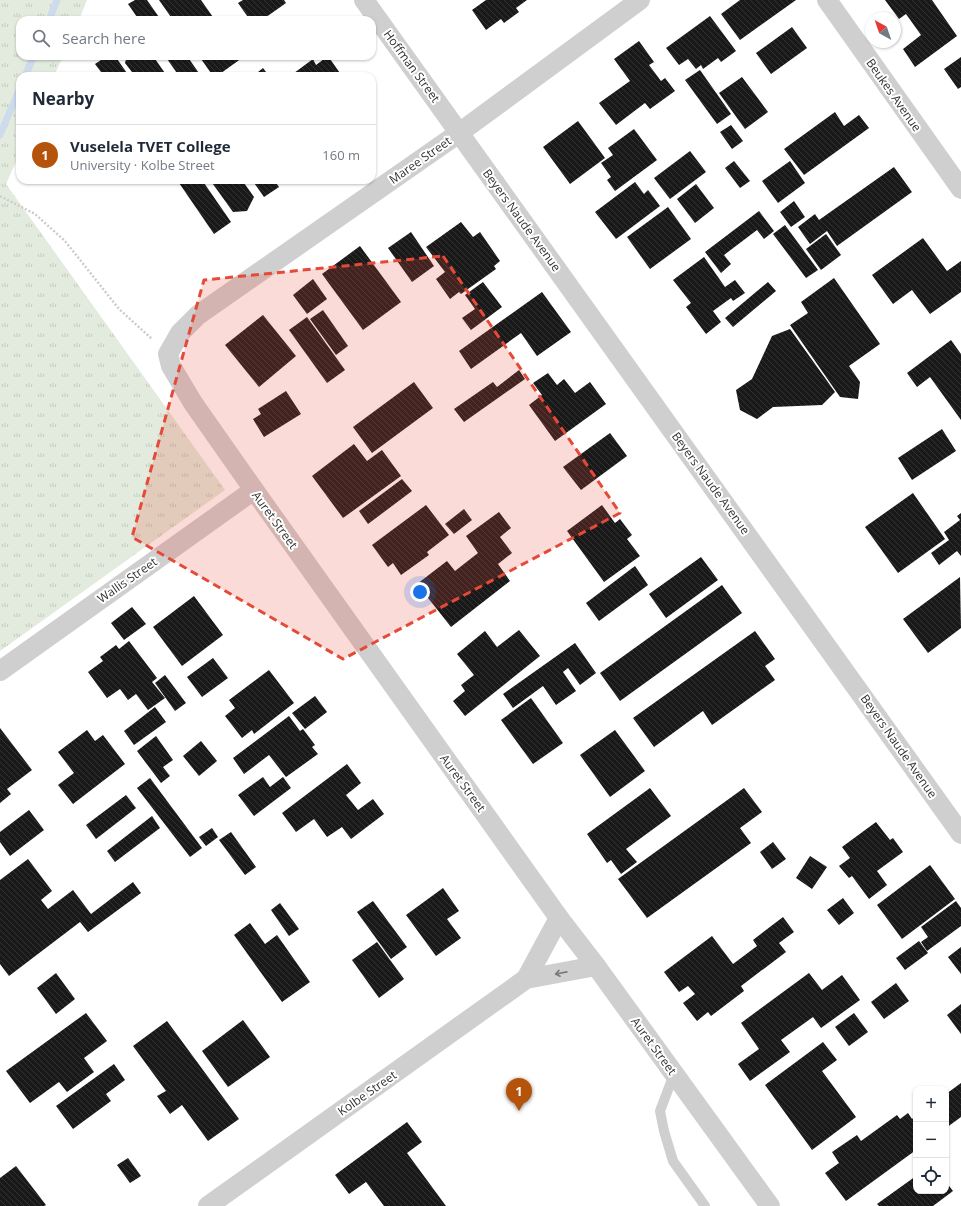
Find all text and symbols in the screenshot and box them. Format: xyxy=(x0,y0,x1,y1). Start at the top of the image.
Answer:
north arrow xyxy=(865,12,901,48)
search box xyxy=(16,16,376,60)
street label: Hoffman Street xyxy=(380,26,444,106)
icon: search xyxy=(30,27,52,49)
text: Search here xyxy=(62,28,146,48)
street label: Beukes Avenue xyxy=(863,55,926,135)
text: Nearby xyxy=(32,87,94,110)
street label: Maree Street xyxy=(385,132,455,188)
text: Vuselela TVET College xyxy=(70,136,231,156)
text: 1 xyxy=(41,146,49,164)
text: 160 m xyxy=(322,146,360,164)
text: University · Kolbe Street xyxy=(70,156,215,174)
street label: Beyers Naude Avenue xyxy=(479,165,565,275)
street label: Beyers Naude Avenue xyxy=(668,428,754,538)
street label: Auret Street xyxy=(248,488,302,552)
street label: Wallis Street xyxy=(94,553,160,607)
your location xyxy=(410,582,430,602)
street label: Beyers Naude Avenue xyxy=(857,691,941,801)
street label: Auret Street xyxy=(436,751,490,815)
one-way arrow xyxy=(555,969,568,977)
street label: Auret Street xyxy=(627,1014,681,1078)
street label: Kolbe Street xyxy=(334,1066,400,1120)
pin: 1 xyxy=(506,1078,532,1111)
map controls xyxy=(913,1086,949,1194)
button: + xyxy=(913,1086,949,1122)
button: − xyxy=(913,1122,949,1158)
button: locate xyxy=(913,1158,949,1194)

